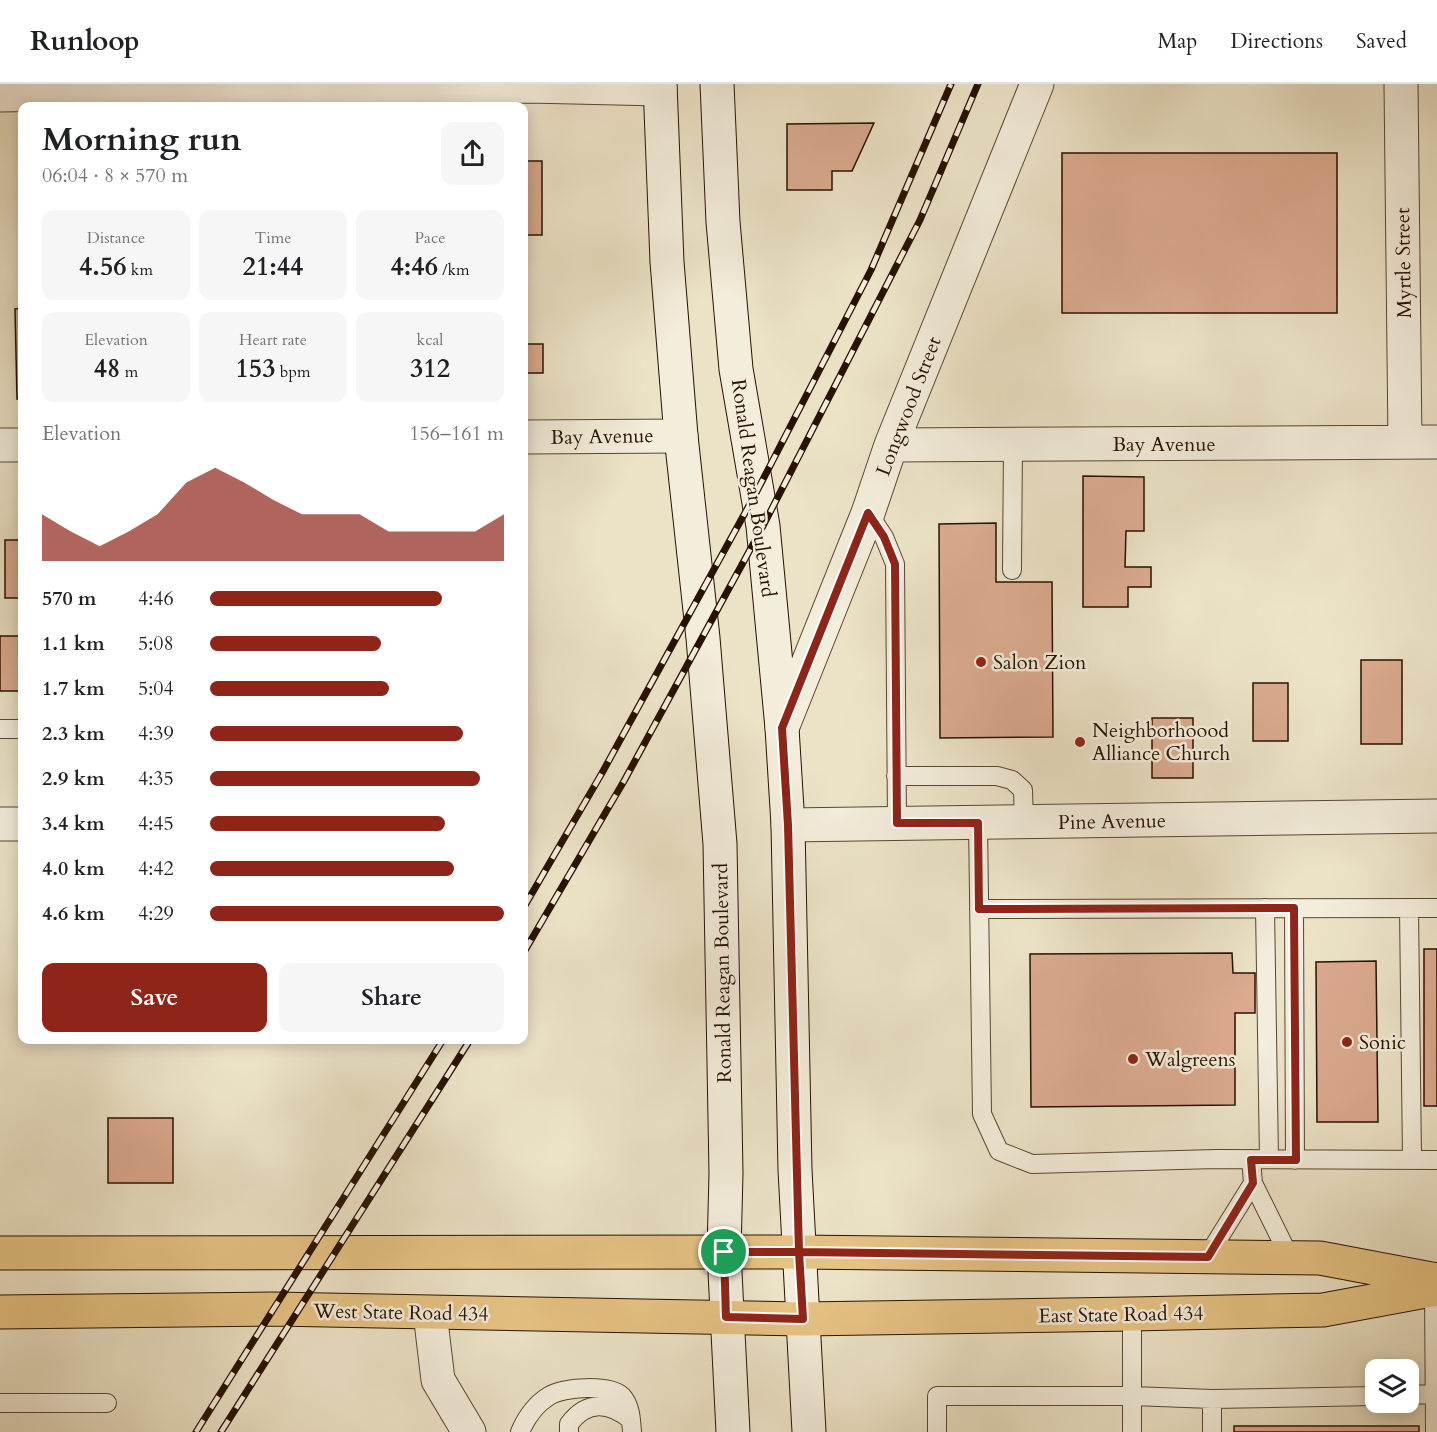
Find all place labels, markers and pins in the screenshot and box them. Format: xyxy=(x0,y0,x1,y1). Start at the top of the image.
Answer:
place label: Salon Zion xyxy=(993,649,1087,676)
marker: Salon Zion xyxy=(974,655,988,669)
place label: Neighborhoood Alliance Church xyxy=(1092,717,1230,767)
marker: Neighborhoood Alliance Church xyxy=(1073,735,1087,749)
place label: Sonic xyxy=(1359,1029,1406,1056)
marker: Sonic xyxy=(1340,1035,1354,1049)
place label: Walgreens xyxy=(1144,1046,1236,1073)
marker: Walgreens xyxy=(1126,1052,1140,1066)
pin xyxy=(698,1226,749,1277)

